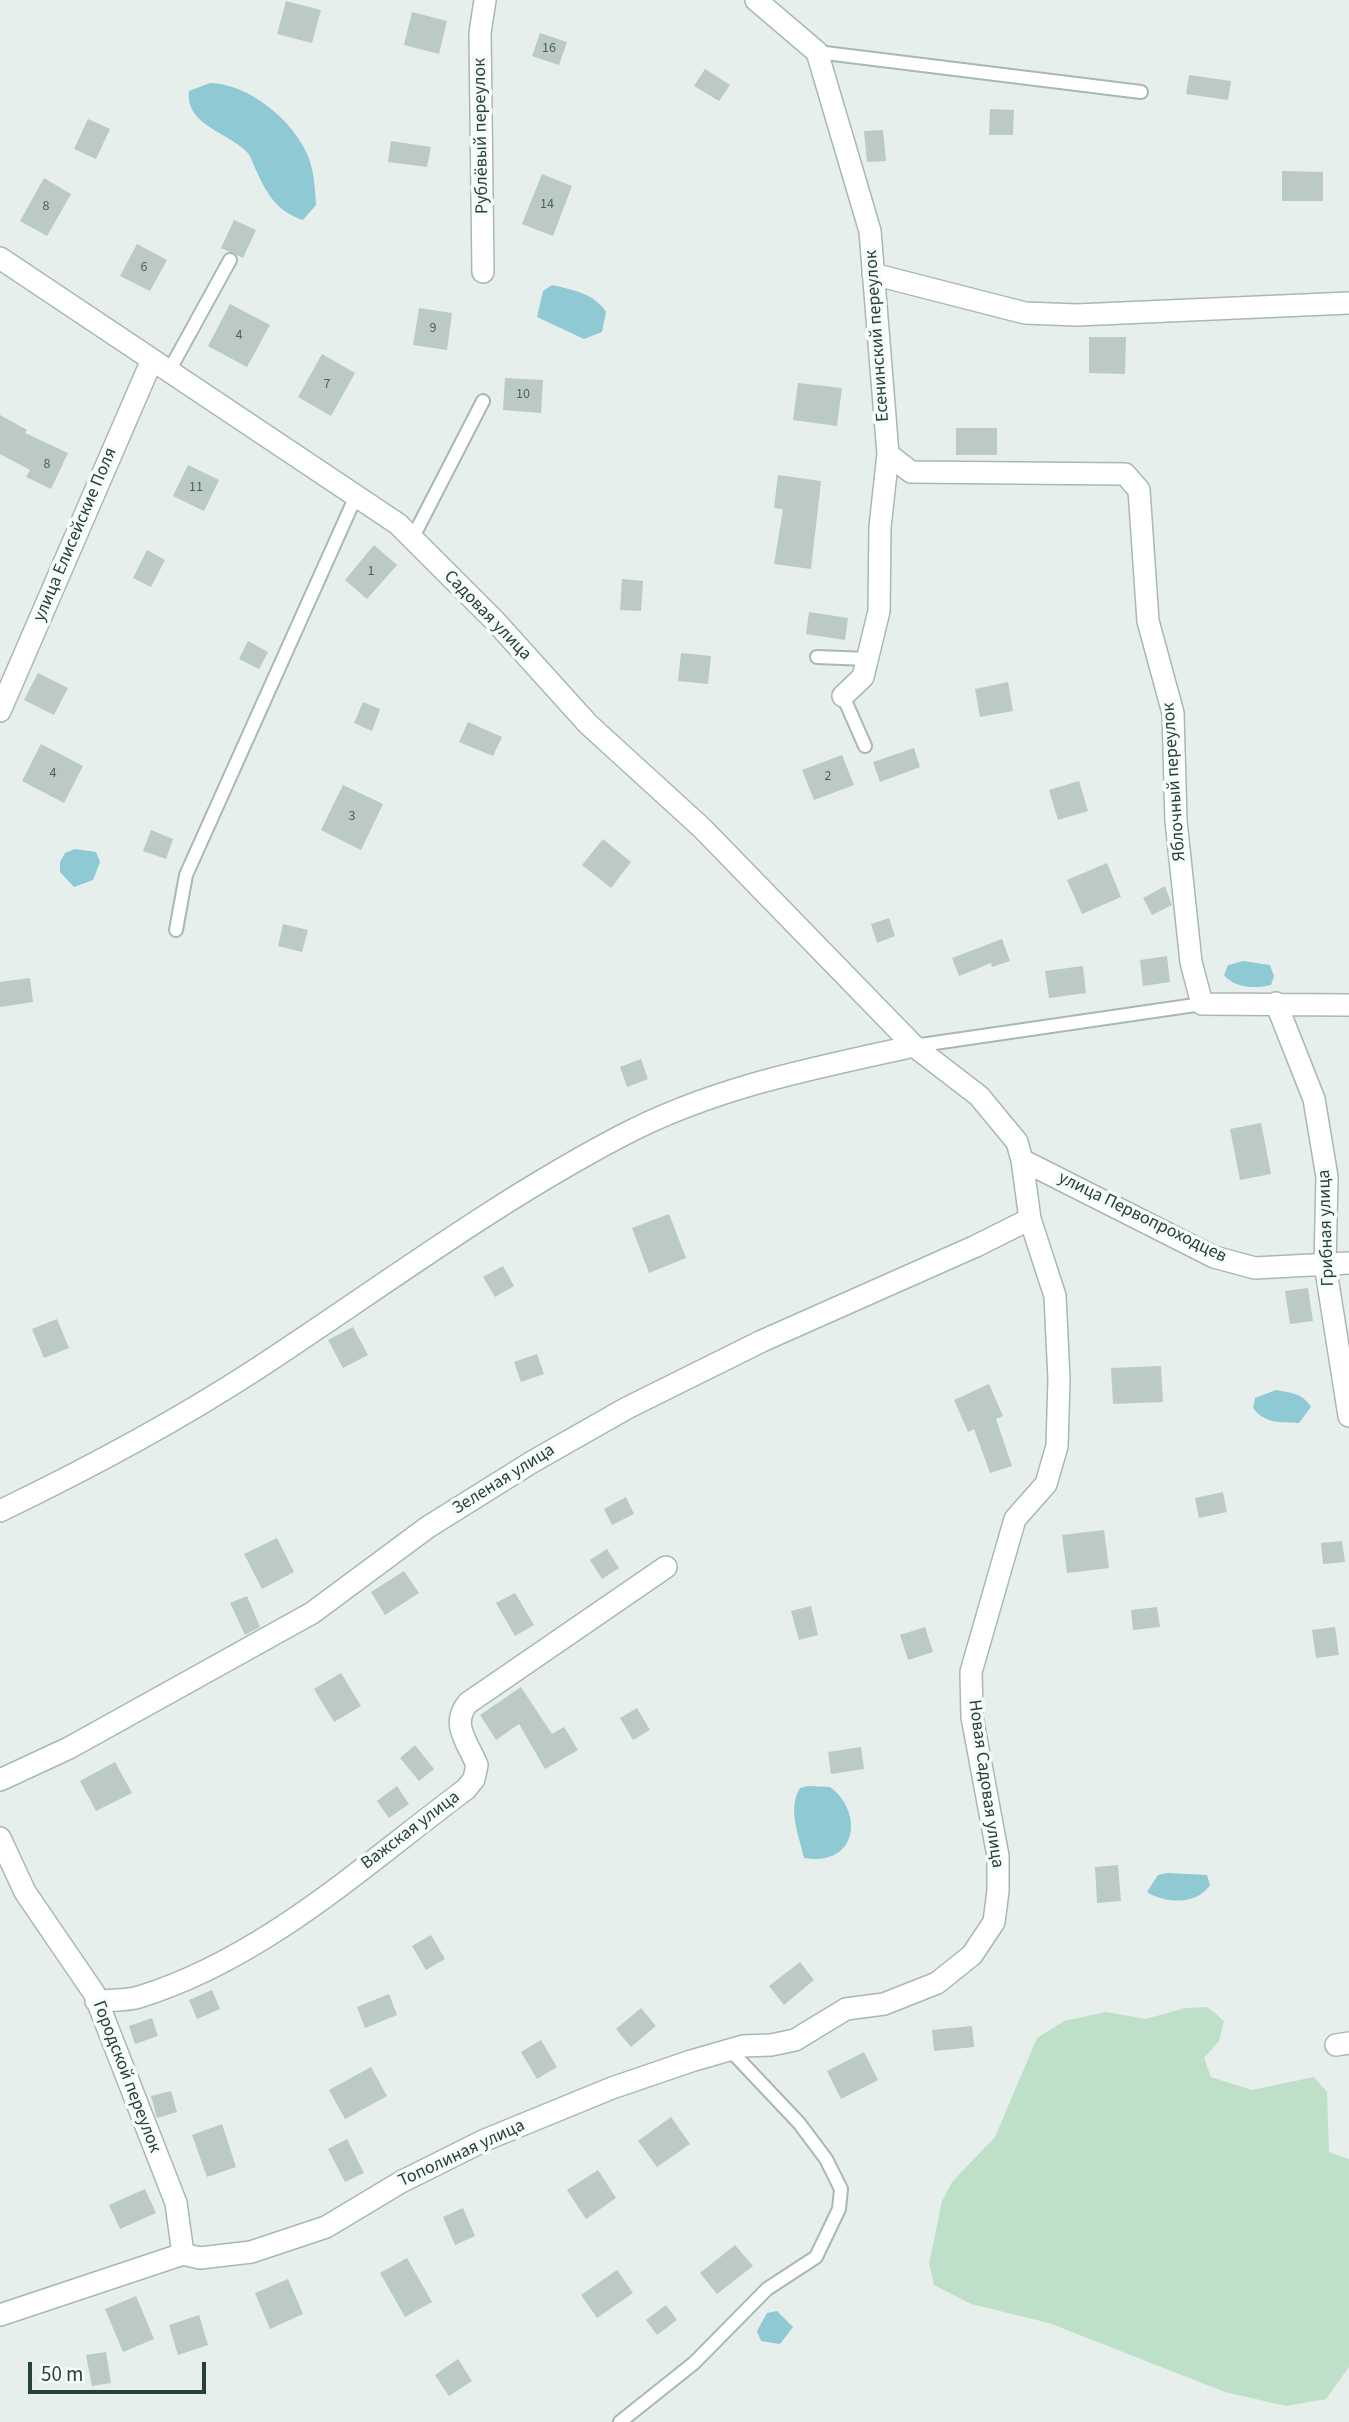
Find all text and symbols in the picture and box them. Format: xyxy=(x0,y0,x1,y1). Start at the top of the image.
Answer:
house number: 16 xyxy=(542,41,556,57)
street label: Рублёвый переулок xyxy=(470,58,494,214)
house number: 14 xyxy=(540,197,554,213)
house number: 8 xyxy=(43,199,49,215)
street label: Есенинский переулок xyxy=(861,250,895,422)
house number: 6 xyxy=(141,260,147,276)
house number: 9 xyxy=(430,321,436,337)
house number: 4 xyxy=(236,328,242,344)
house number: 7 xyxy=(324,377,330,393)
house number: 10 xyxy=(516,387,530,403)
street label: улица Елисейские Поля xyxy=(30,445,122,625)
house number: 8 xyxy=(44,457,50,473)
house number: 11 xyxy=(189,480,203,496)
house number: 1 xyxy=(368,564,374,580)
street label: Садовая улица xyxy=(439,566,535,666)
street label: Яблочный переулок xyxy=(1159,702,1191,862)
house number: 4 xyxy=(50,766,56,782)
house number: 2 xyxy=(825,769,831,785)
house number: 3 xyxy=(349,809,355,825)
street label: улица Первопроходцев xyxy=(1054,1168,1230,1268)
street label: Грибная улица xyxy=(1314,1169,1340,1287)
street label: Зеленая улица xyxy=(449,1440,559,1520)
street label: Новая Садовая улица xyxy=(963,1699,1007,1869)
street label: Важская улица xyxy=(357,1787,465,1875)
street label: Городской переулок xyxy=(87,1998,165,2156)
street label: Тополиная улица xyxy=(395,2115,529,2193)
scale bar xyxy=(32,2348,210,2392)
text: 50 m xyxy=(41,2359,83,2389)

